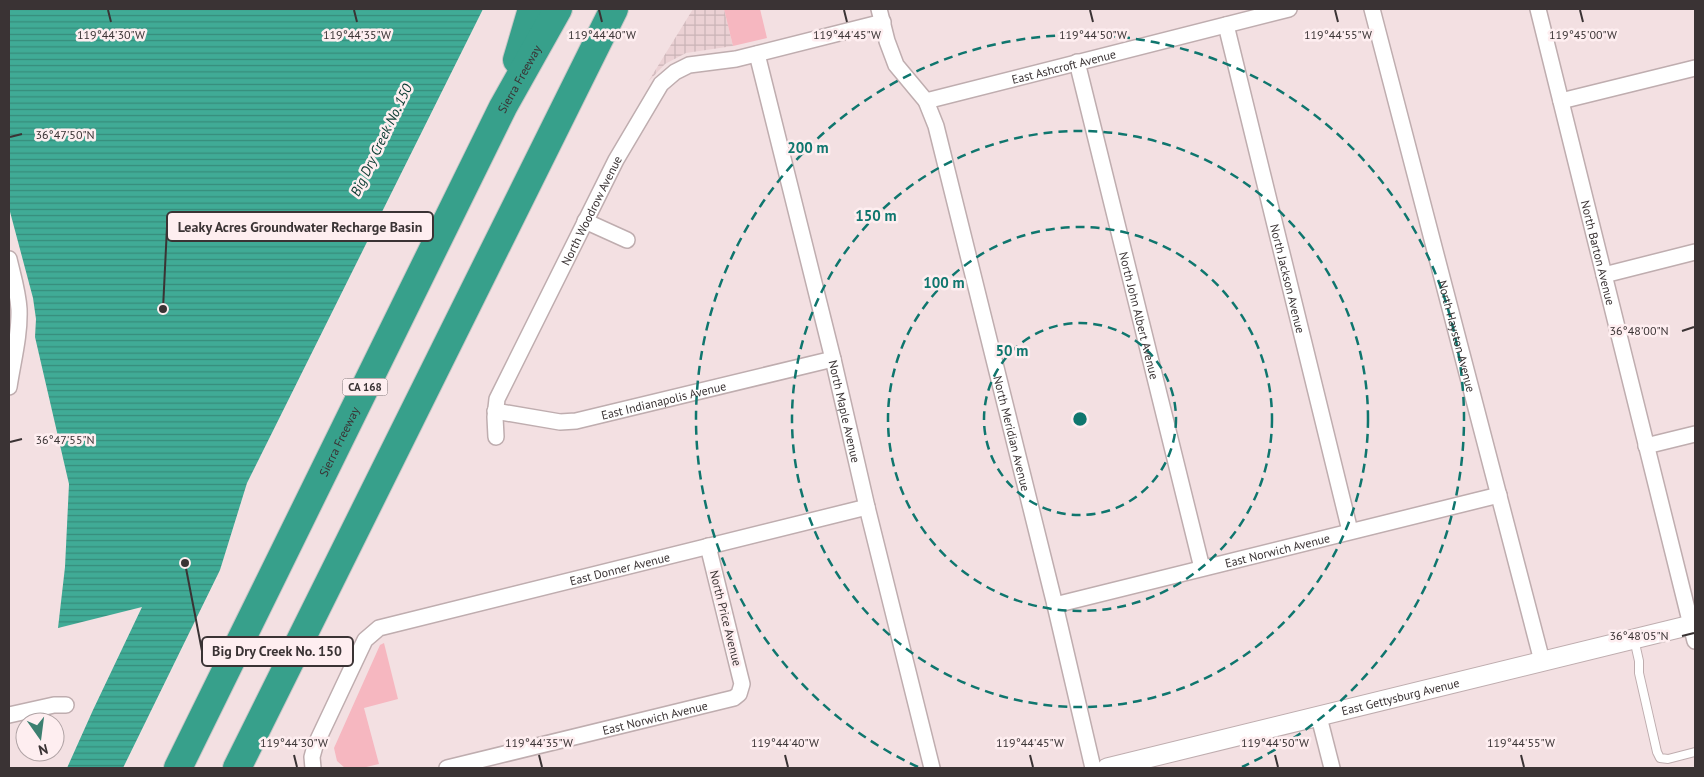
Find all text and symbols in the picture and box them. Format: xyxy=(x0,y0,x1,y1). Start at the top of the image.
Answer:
text: 119°44'30"W xyxy=(77,27,145,42)
text: 119°44'35"W xyxy=(323,27,391,42)
text: 119°44'40"W xyxy=(568,27,636,42)
text: 119°44'45"W xyxy=(813,27,881,42)
text: 119°44'50"W xyxy=(1059,27,1127,42)
text: 119°44'55"W xyxy=(1304,27,1372,42)
text: 119°45'00"W xyxy=(1549,27,1617,42)
street label: Sierra Freeway xyxy=(494,42,544,115)
street label: East Ashcroft Avenue xyxy=(1010,46,1117,87)
water label: Big Dry Creek No. 150 xyxy=(346,80,416,199)
text: 36°47'50"N xyxy=(35,127,95,142)
text: 200 m xyxy=(787,138,829,157)
street label: North Woodrow Avenue xyxy=(557,153,625,268)
street label: North Barton Avenue xyxy=(1578,199,1619,307)
text: 150 m xyxy=(855,206,897,225)
callout: Leaky Acres Groundwater Recharge Basin xyxy=(167,212,433,241)
text: Leaky Acres Groundwater Recharge Basin xyxy=(178,218,422,236)
street label: North Jackson Avenue xyxy=(1268,222,1309,335)
street label: North John Albert Avenue xyxy=(1117,250,1163,381)
text: 100 m xyxy=(923,273,965,292)
street label: North Hayston Avenue xyxy=(1436,279,1479,394)
text: 36°48'00"N xyxy=(1609,323,1669,338)
text: 50 m xyxy=(996,341,1028,360)
street label: North Maple Avenue xyxy=(826,359,864,464)
street label: North Meridian Avenue xyxy=(991,374,1034,492)
road number: CA 168 xyxy=(342,378,388,396)
street label: East Indianapolis Avenue xyxy=(600,378,728,422)
street label: Sierra Freeway xyxy=(315,404,362,479)
centre of rings xyxy=(1071,410,1089,428)
text: 36°47'55"N xyxy=(35,432,95,447)
street label: East Norwich Avenue xyxy=(1223,530,1331,570)
street label: East Donner Avenue xyxy=(568,549,671,588)
street label: North Price Avenue xyxy=(707,569,745,667)
text: 36°48'05"N xyxy=(1609,628,1669,643)
callout: Big Dry Creek No. 150 xyxy=(202,637,353,666)
text: Big Dry Creek No. 150 xyxy=(212,642,342,660)
street label: East Gettysburg Avenue xyxy=(1340,675,1461,718)
street label: East Norwich Avenue xyxy=(601,697,709,737)
north arrow xyxy=(15,712,65,762)
text: 119°44'30"W xyxy=(260,735,328,750)
text: 119°44'35"W xyxy=(505,735,573,750)
text: 119°44'40"W xyxy=(751,735,819,750)
text: 119°44'45"W xyxy=(996,735,1064,750)
text: 119°44'50"W xyxy=(1241,735,1309,750)
text: 119°44'55"W xyxy=(1487,735,1555,750)
text: N xyxy=(37,740,50,759)

